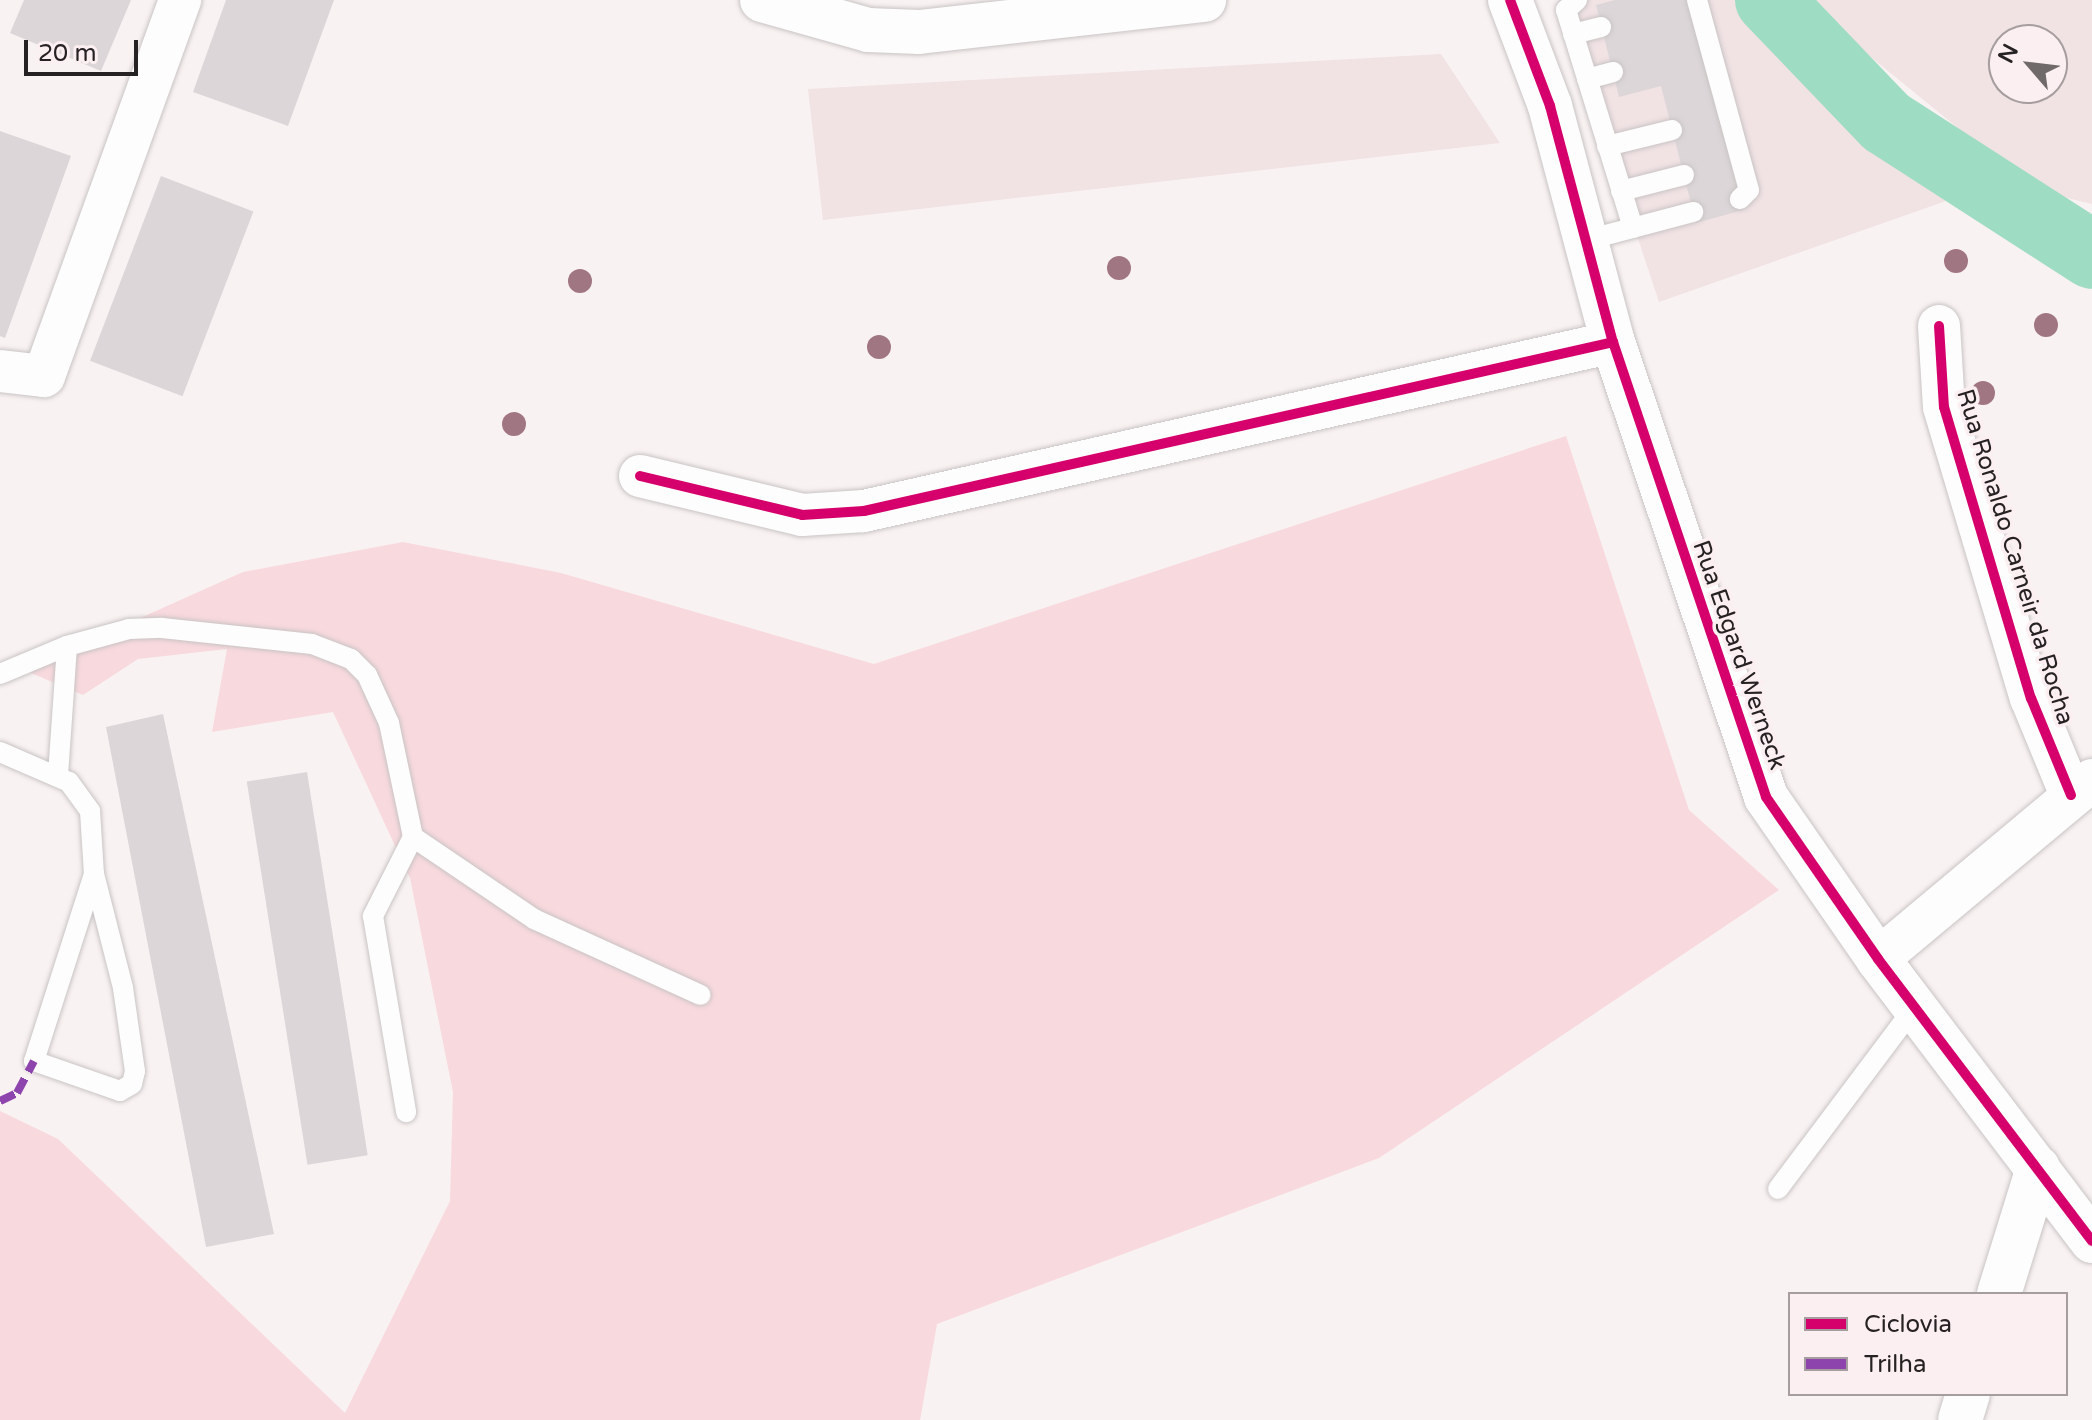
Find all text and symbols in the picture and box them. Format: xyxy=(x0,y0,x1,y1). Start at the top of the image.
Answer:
scale bar xyxy=(28,24,142,74)
north arrow xyxy=(1988,24,2068,104)
text: 20 m xyxy=(38,39,96,68)
text: N xyxy=(1993,40,2024,68)
street label: Rua Ronaldo Carneir da Rocha xyxy=(1950,386,2080,728)
street label: Rua Edgard Werneck xyxy=(1686,537,1792,773)
legend xyxy=(1788,1292,2068,1396)
text: Ciclovia xyxy=(1864,1310,1952,1339)
text: Trilha xyxy=(1864,1350,1926,1379)

